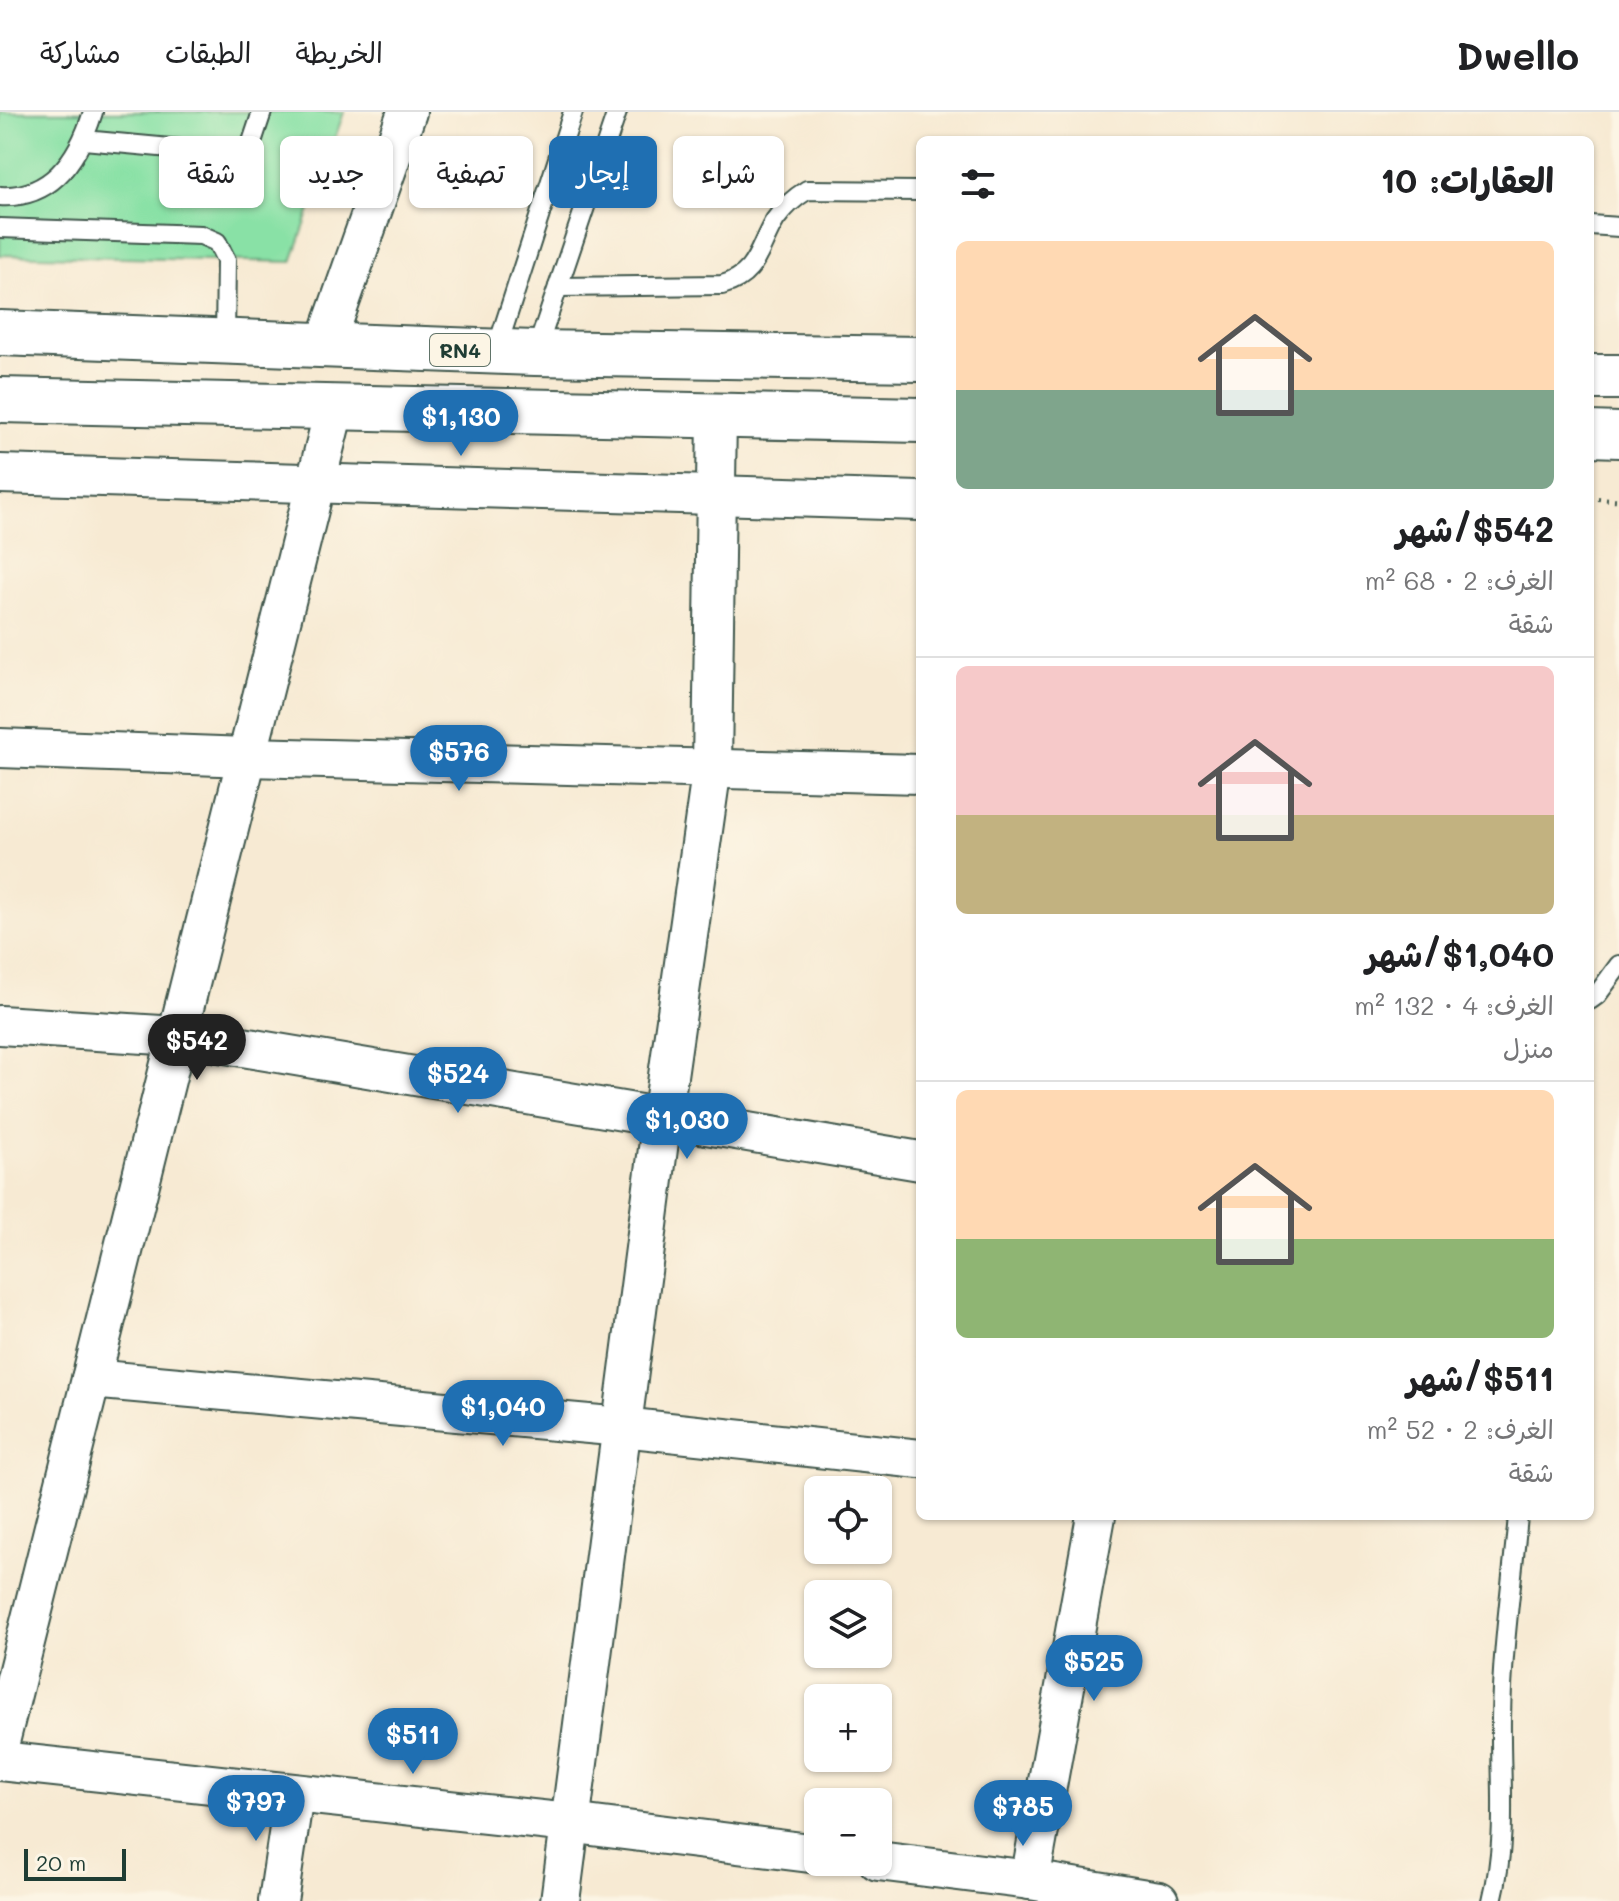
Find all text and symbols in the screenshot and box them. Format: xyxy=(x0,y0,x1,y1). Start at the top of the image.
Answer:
text: Dwello xyxy=(1456,30,1579,80)
text: مشاركة xyxy=(40,34,121,70)
text: الطبقات xyxy=(165,34,251,70)
text: الخريطة xyxy=(295,34,383,70)
chip: شقة xyxy=(159,136,264,208)
chip: جديد xyxy=(280,136,393,208)
chip: تصفية xyxy=(409,136,533,208)
chip: إيجار xyxy=(549,136,657,208)
chip: شراء xyxy=(673,136,784,208)
text: العقارات: 10 xyxy=(1380,157,1554,202)
icon: filters xyxy=(956,162,1000,206)
icon: home xyxy=(1183,293,1327,437)
road number: RN4 xyxy=(430,334,490,366)
pin: $1,130 xyxy=(396,390,526,458)
text: $1,130 xyxy=(421,399,501,433)
text: $542/شهر xyxy=(1396,506,1554,551)
text: الغرف: 2 · 68 m² xyxy=(1365,563,1554,597)
text: شقة xyxy=(1509,606,1554,640)
icon: home xyxy=(1183,718,1327,862)
pin: $576 xyxy=(412,725,506,793)
text: $576 xyxy=(428,734,490,768)
text: $1,040/شهر xyxy=(1366,931,1554,976)
text: الغرف: 4 · 132 m² xyxy=(1354,988,1554,1022)
pin: $542 xyxy=(150,1014,244,1082)
text: $542 xyxy=(166,1023,228,1057)
text: منزل xyxy=(1503,1031,1554,1065)
pin: $524 xyxy=(411,1047,505,1115)
text: $524 xyxy=(427,1056,489,1090)
pin: $1,030 xyxy=(622,1093,752,1161)
text: $1,030 xyxy=(645,1102,729,1136)
icon: home xyxy=(1183,1142,1327,1286)
text: $511/شهر xyxy=(1407,1355,1554,1400)
pin: $1,040 xyxy=(438,1380,568,1448)
text: $1,040 xyxy=(460,1389,546,1423)
text: الغرف: 2 · 52 m² xyxy=(1367,1412,1554,1446)
text: شقة xyxy=(1509,1455,1554,1489)
map controls xyxy=(804,1476,892,1876)
button: locate xyxy=(804,1476,892,1564)
button: layers xyxy=(804,1580,892,1668)
pin: $525 xyxy=(1047,1635,1141,1703)
text: $525 xyxy=(1064,1644,1124,1678)
button: + xyxy=(804,1684,892,1772)
pin: $511 xyxy=(366,1708,460,1776)
text: $511 xyxy=(386,1717,440,1751)
pin: $797 xyxy=(209,1775,303,1843)
pin: $785 xyxy=(976,1780,1070,1848)
text: $797 xyxy=(226,1784,286,1818)
button: − xyxy=(804,1788,892,1876)
text: $785 xyxy=(992,1789,1054,1823)
scale bar xyxy=(24,1845,126,1881)
text: 20 m xyxy=(36,1848,86,1877)

